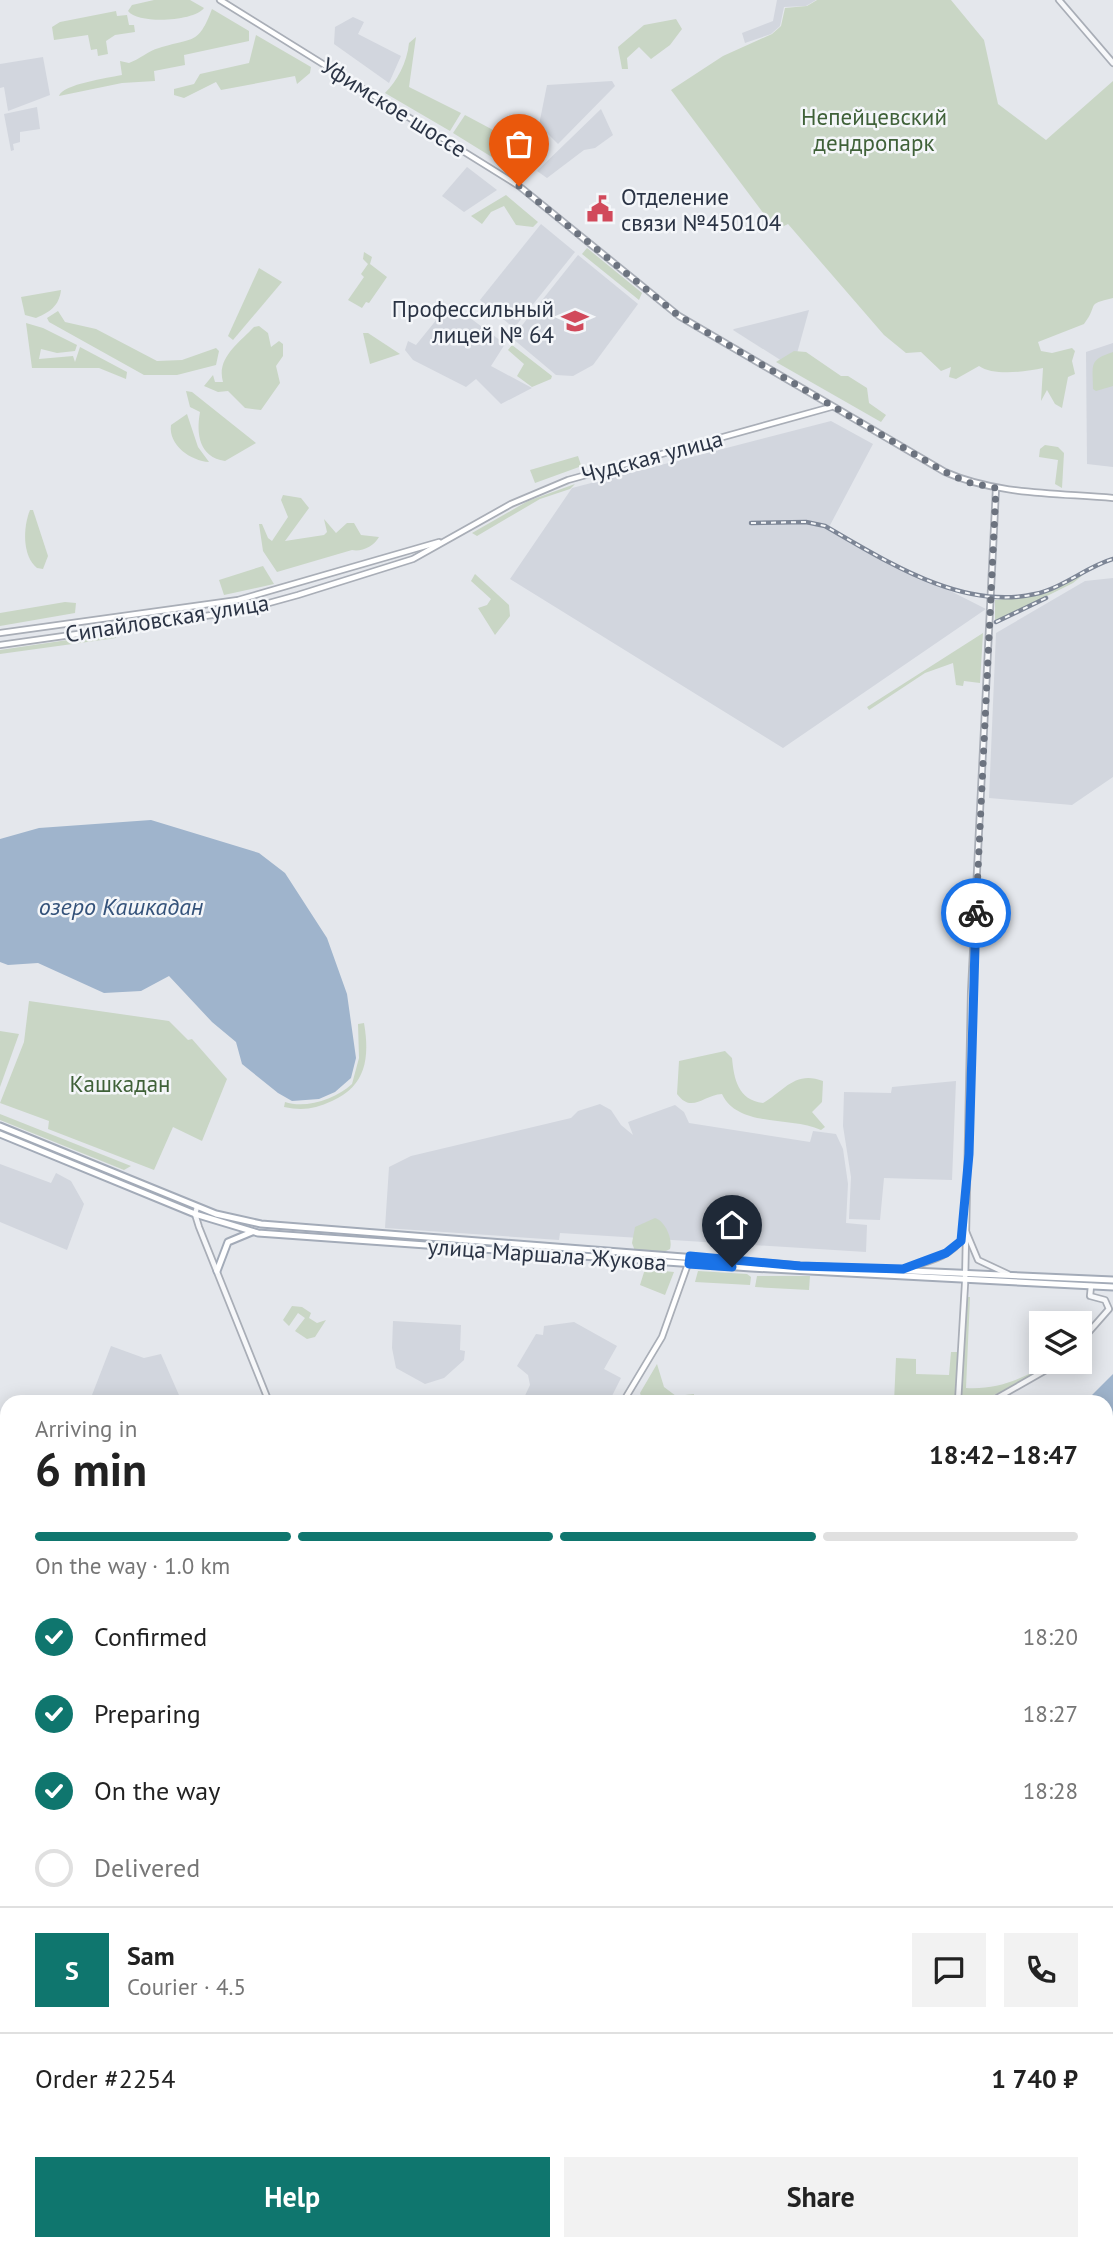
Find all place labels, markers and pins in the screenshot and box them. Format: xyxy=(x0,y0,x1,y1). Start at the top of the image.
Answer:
pin xyxy=(489,114,549,186)
place label: Отделение связи №450104 xyxy=(621,182,782,237)
public building icon: Отделение связи №450104 xyxy=(585,194,615,224)
place label: Профессильный лицей № 64 xyxy=(392,294,554,349)
school or university icon: Профессильный лицей № 64 xyxy=(560,306,590,336)
pin xyxy=(702,1195,762,1267)

